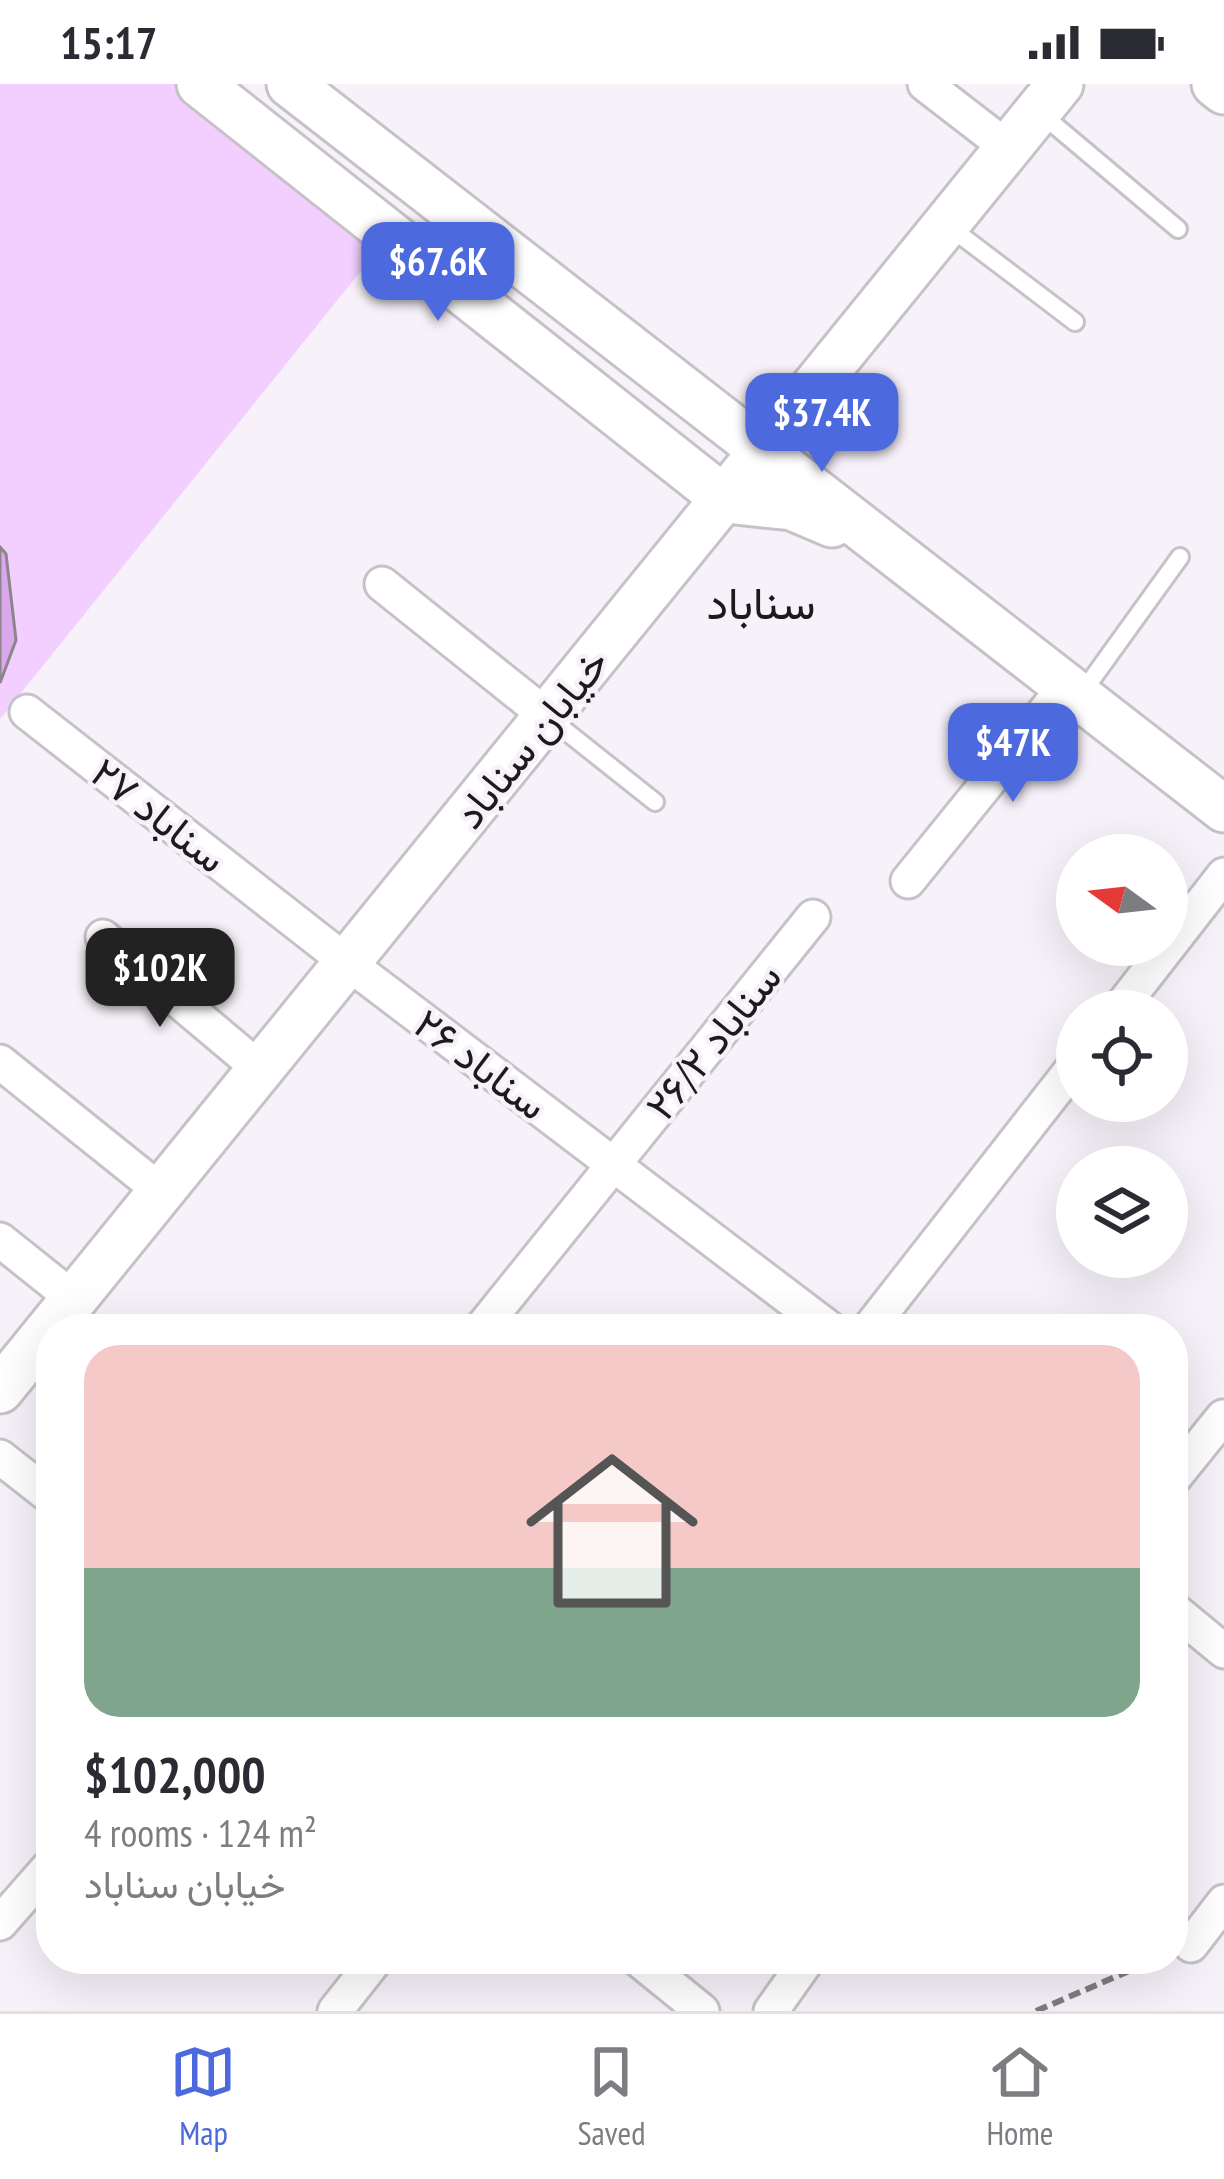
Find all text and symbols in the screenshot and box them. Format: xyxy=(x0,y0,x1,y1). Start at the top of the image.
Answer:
text: 15:17 xyxy=(60,13,157,71)
pin: $67.6K xyxy=(340,222,536,324)
text: $67.6K xyxy=(388,235,488,286)
pin: $37.4K xyxy=(724,373,920,475)
text: $37.4K xyxy=(772,386,872,437)
district label: سناباد xyxy=(706,573,816,631)
street label: خیابان سناباد xyxy=(441,636,620,839)
pin: $47K xyxy=(942,703,1084,805)
text: $47K xyxy=(975,716,1051,767)
street label: سناباد ۲۷ xyxy=(80,744,238,885)
north arrow xyxy=(1056,834,1188,966)
map controls xyxy=(1056,834,1188,1278)
pin: $102K xyxy=(76,928,244,1030)
text: $102K xyxy=(113,941,207,992)
street label: سناباد ۲۶/۲ xyxy=(632,951,793,1131)
button: locate xyxy=(1056,990,1188,1122)
street label: سناباد ۲۶ xyxy=(404,996,559,1132)
button: layers xyxy=(1056,1146,1188,1278)
icon: home xyxy=(504,1423,720,1639)
text: $102,000 xyxy=(84,1741,266,1807)
text: 4 rooms · 124 m² xyxy=(84,1807,317,1858)
text: خیابان سناباد xyxy=(84,1858,285,1909)
tab: Map xyxy=(170,2039,236,2154)
tab: Saved xyxy=(577,2039,645,2154)
tab: Home xyxy=(986,2039,1053,2154)

